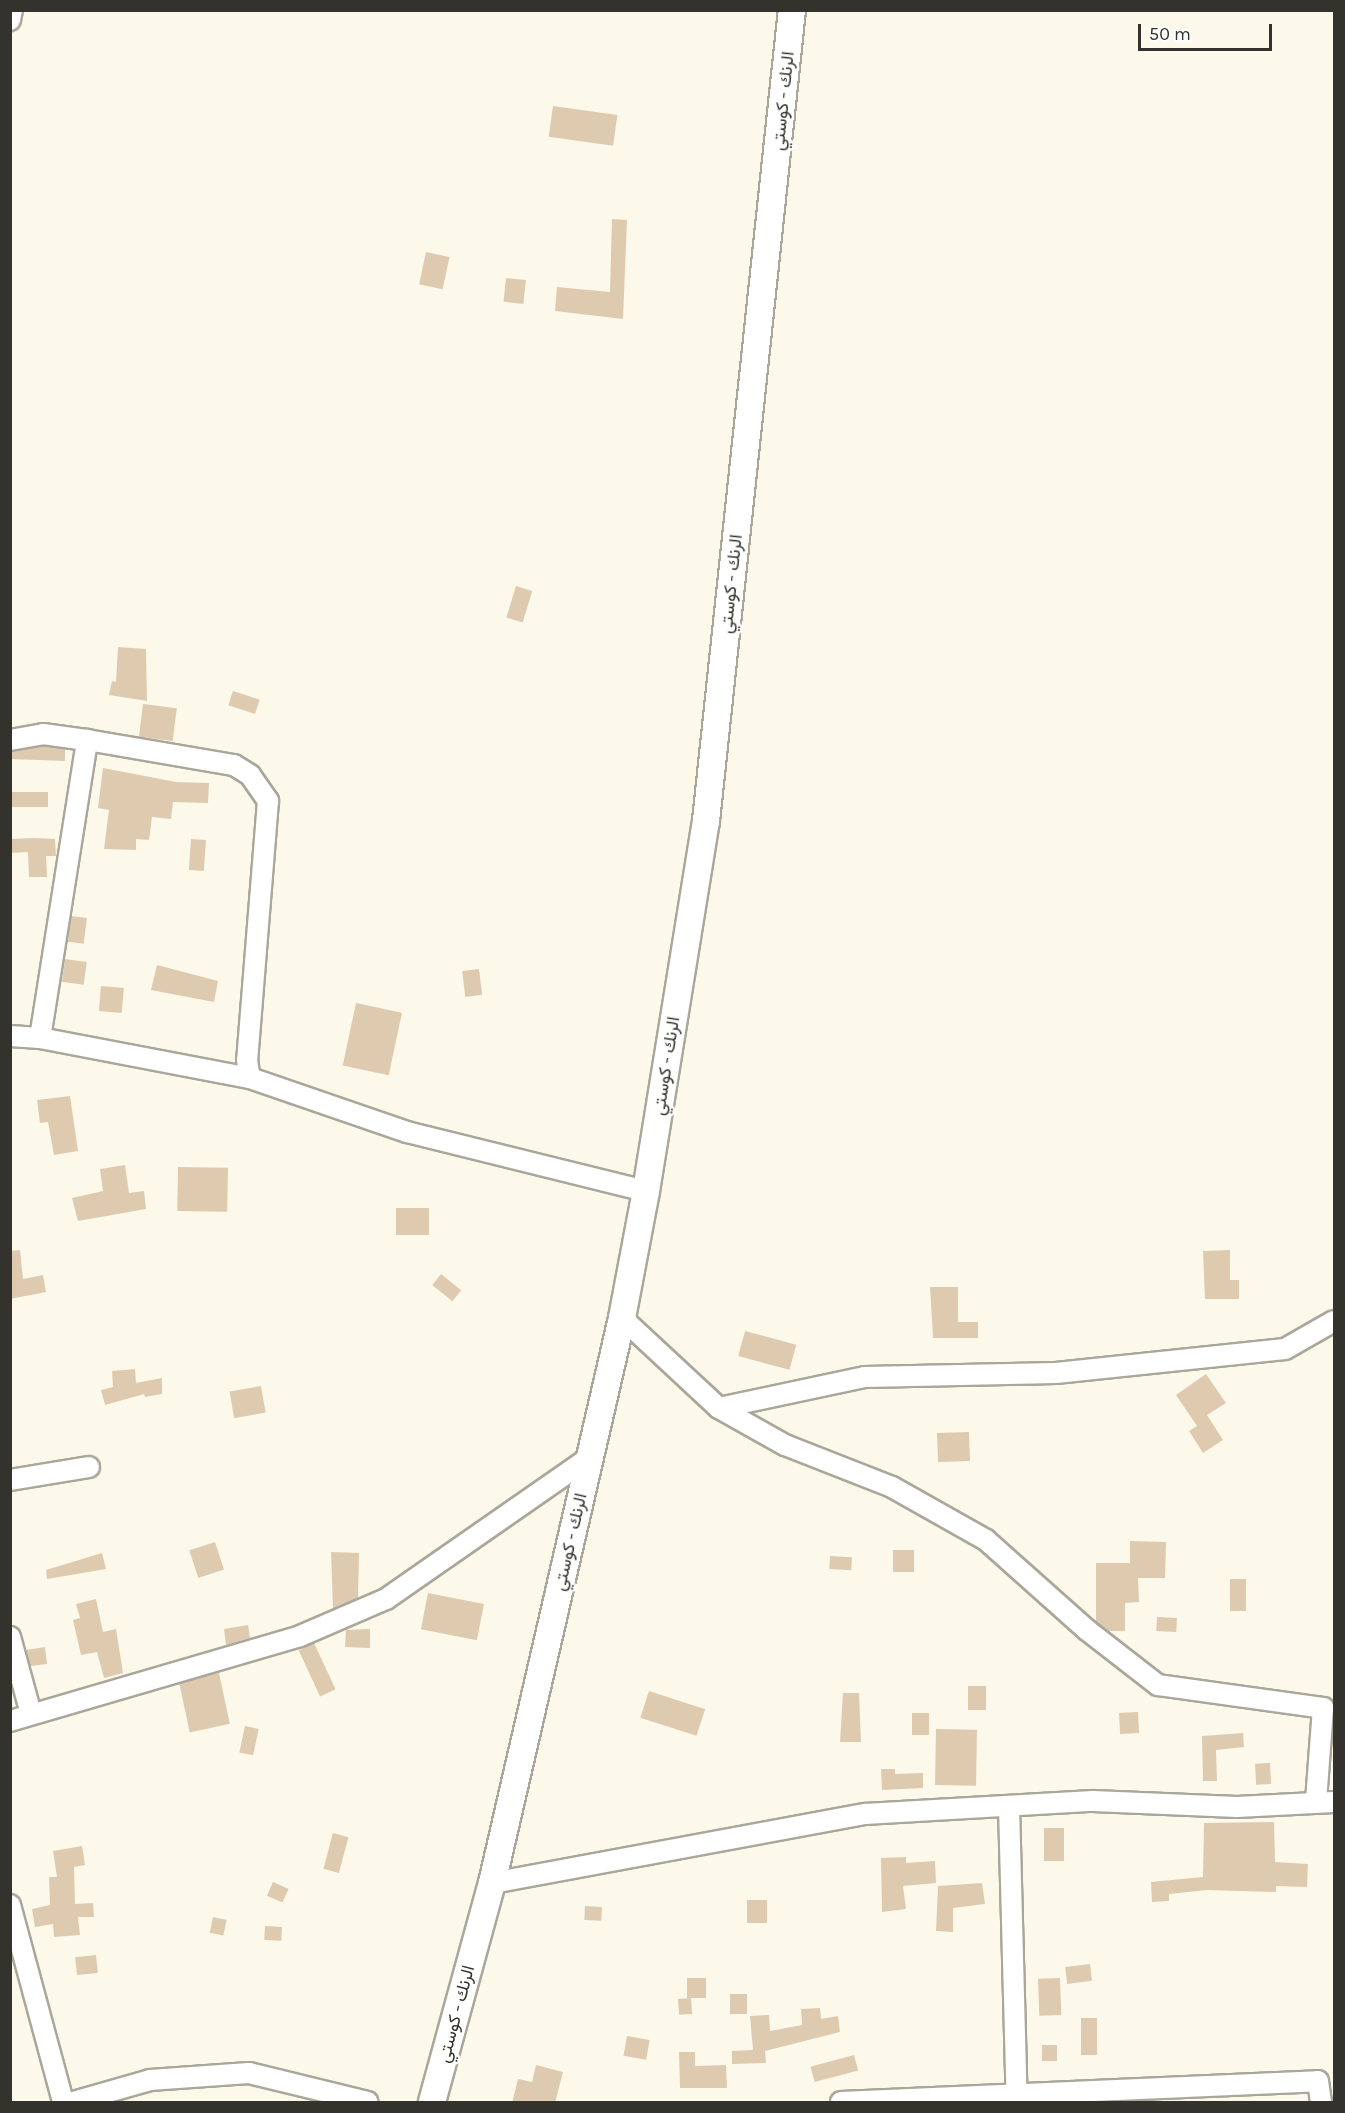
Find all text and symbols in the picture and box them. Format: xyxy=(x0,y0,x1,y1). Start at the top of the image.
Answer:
scale bar xyxy=(1141,12,1274,50)
text: 50 m xyxy=(1149,23,1191,45)
street label: الرنك - كوستي xyxy=(767,50,799,152)
street label: الرنك - كوستي xyxy=(715,533,747,635)
street label: الرنك - كوستي xyxy=(648,1015,684,1117)
street label: الرنك - كوستي xyxy=(548,1491,592,1593)
street label: الرنك - كوستي xyxy=(433,1963,479,2065)

